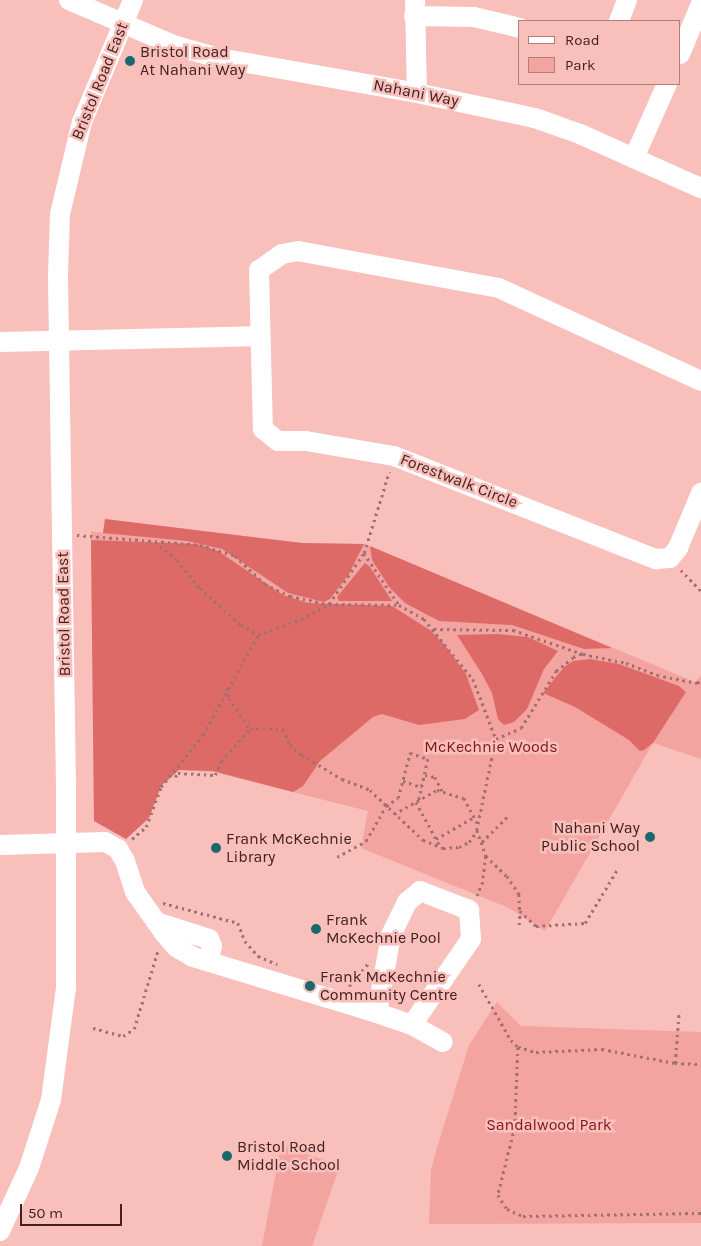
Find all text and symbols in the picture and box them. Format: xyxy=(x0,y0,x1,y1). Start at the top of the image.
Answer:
street label: Bristol Road East xyxy=(68,20,132,142)
legend xyxy=(518,20,681,85)
text: Road xyxy=(565,31,600,49)
place label: Bristol Road At Nahani Way xyxy=(140,42,245,80)
marker: Bristol Road At Nahani Way xyxy=(124,55,136,67)
text: Park xyxy=(565,56,595,74)
street label: Nahani Way xyxy=(372,75,460,111)
street label: Forestwalk Circle xyxy=(398,450,520,512)
street label: Bristol Road East xyxy=(53,551,75,677)
park label: McKechnie Woods xyxy=(424,737,558,757)
place label: Nahani Way Public School xyxy=(541,818,640,856)
place label: Frank McKechnie Library xyxy=(226,829,352,867)
marker: Nahani Way Public School xyxy=(644,831,656,843)
marker: Frank McKechnie Library xyxy=(210,842,222,854)
place label: Frank McKechnie Pool xyxy=(326,910,441,948)
marker: Frank McKechnie Pool xyxy=(310,923,322,935)
place label: Frank McKechnie Community Centre xyxy=(320,967,458,1005)
marker: Frank McKechnie Community Centre xyxy=(304,980,316,992)
park label: Sandalwood Park xyxy=(486,1115,612,1135)
place label: Bristol Road Middle School xyxy=(237,1137,340,1175)
marker: Bristol Road Middle School xyxy=(221,1150,233,1162)
scale bar xyxy=(22,1194,125,1226)
text: 50 m xyxy=(28,1204,63,1222)

